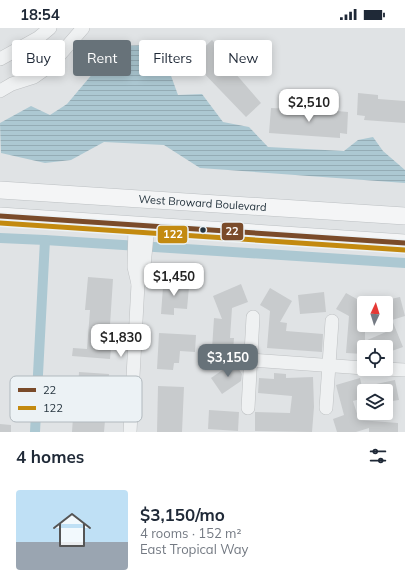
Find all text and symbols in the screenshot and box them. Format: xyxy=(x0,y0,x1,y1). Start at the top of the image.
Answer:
text: 18:54 xyxy=(20,5,60,24)
chip: Buy xyxy=(12,40,65,76)
chip: Rent xyxy=(73,40,131,76)
chip: Filters xyxy=(139,40,206,76)
chip: New xyxy=(214,40,272,76)
pin: $2,510 xyxy=(276,89,342,123)
text: $2,510 xyxy=(288,94,330,110)
street label: West Broward Boulevard xyxy=(138,192,267,214)
line badge: 22 xyxy=(221,222,244,241)
text: 22 xyxy=(225,224,239,238)
line badge: 122 xyxy=(157,225,188,244)
unlabelled marker xyxy=(198,225,208,235)
text: 122 xyxy=(163,227,183,241)
pin: $1,450 xyxy=(141,263,207,297)
text: $1,450 xyxy=(153,268,195,284)
north arrow xyxy=(357,296,393,332)
map controls xyxy=(357,296,393,420)
pin: $1,830 xyxy=(88,324,154,358)
text: $1,830 xyxy=(100,329,142,345)
button: locate xyxy=(357,340,393,376)
pin: $3,150 xyxy=(195,344,261,378)
text: $3,150 xyxy=(207,349,249,365)
legend xyxy=(10,376,142,422)
text: 22 xyxy=(43,383,57,397)
button: layers xyxy=(357,384,393,420)
text: 122 xyxy=(43,401,63,415)
icon: filters xyxy=(367,445,389,467)
text: 4 homes xyxy=(16,446,84,467)
text: $3,150/mo xyxy=(140,504,225,525)
icon: home xyxy=(48,506,96,554)
text: 4 rooms · 152 m² xyxy=(140,525,241,541)
text: East Tropical Way xyxy=(140,541,249,557)

